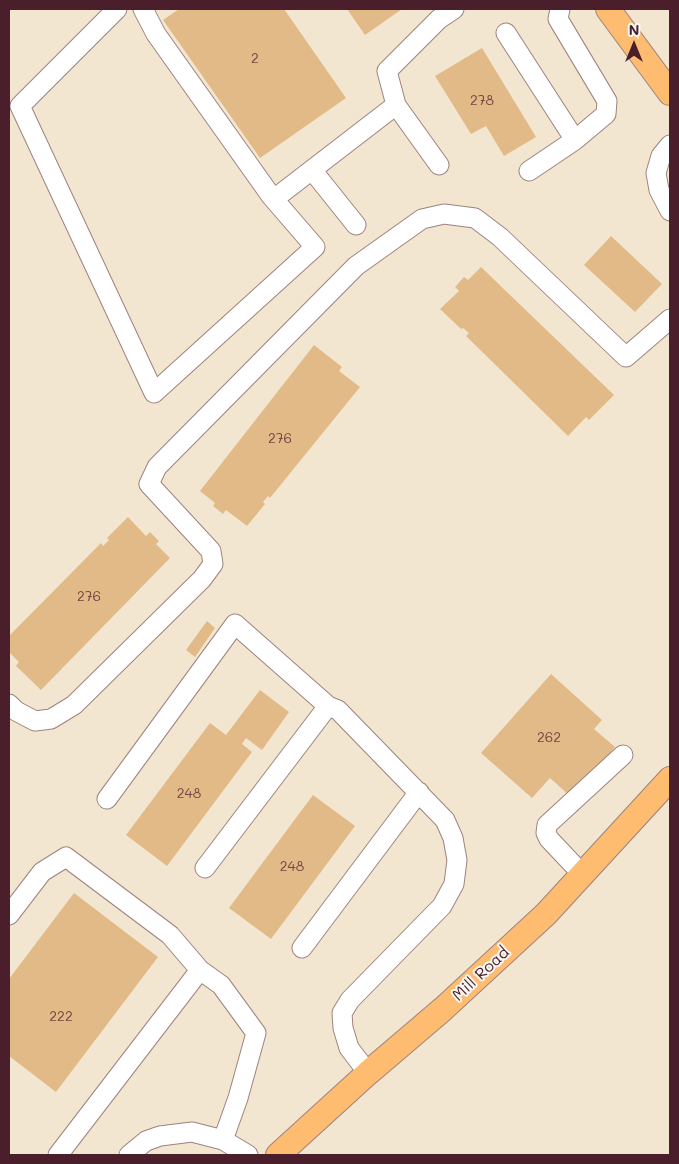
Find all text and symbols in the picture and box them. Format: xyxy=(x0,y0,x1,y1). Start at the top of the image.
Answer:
north arrow xyxy=(609,20,659,70)
text: N xyxy=(629,20,639,39)
house number: 2 xyxy=(251,51,259,67)
house number: 278 xyxy=(470,93,494,109)
house number: 276 xyxy=(268,431,292,447)
house number: 276 xyxy=(77,589,101,605)
house number: 262 xyxy=(537,730,561,746)
house number: 248 xyxy=(177,786,201,802)
house number: 248 xyxy=(280,859,304,875)
street label: Mill Road xyxy=(449,943,513,1005)
house number: 222 xyxy=(49,1009,73,1025)

